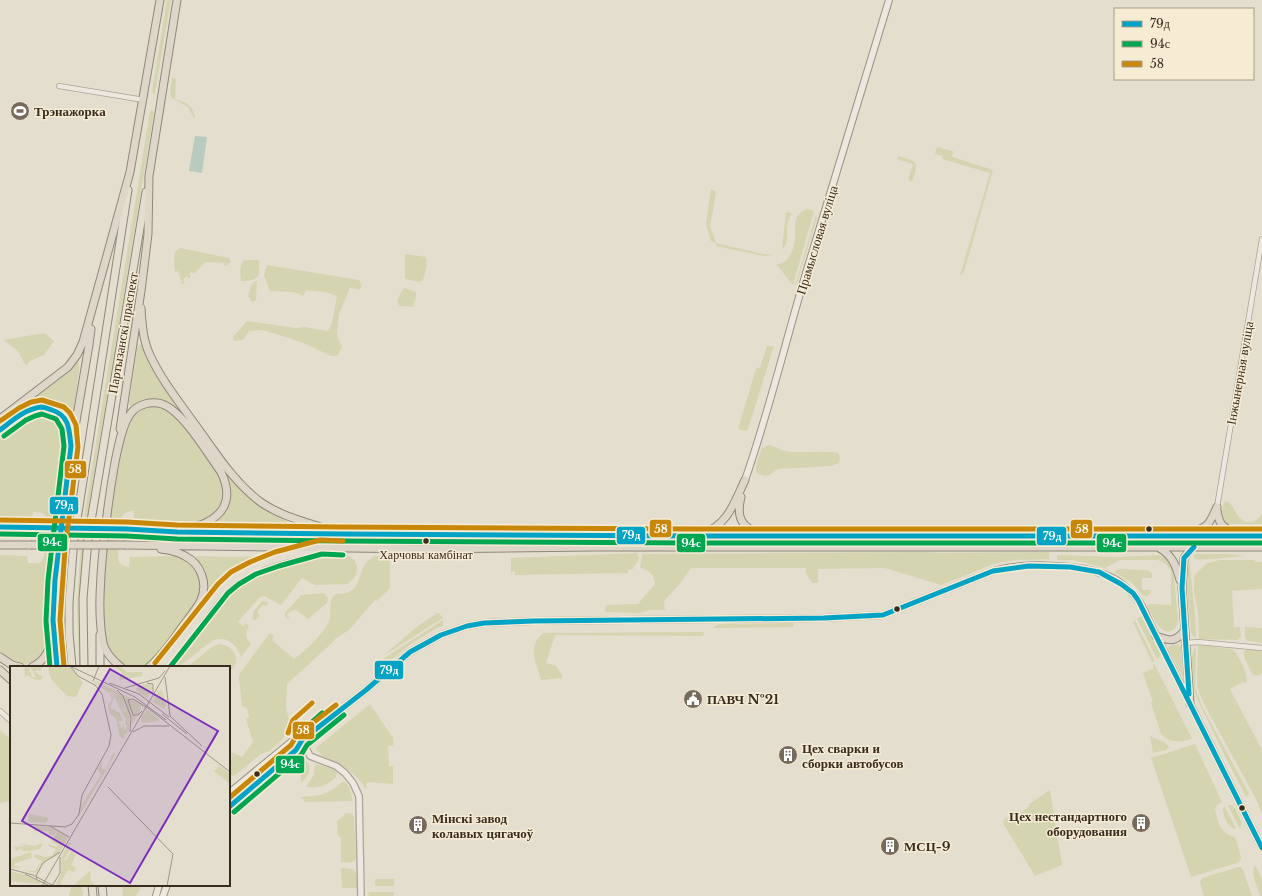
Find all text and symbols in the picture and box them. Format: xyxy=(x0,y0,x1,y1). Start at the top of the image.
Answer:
legend xyxy=(1114,8,1254,80)
text: 79д xyxy=(1150,16,1170,31)
text: 94с xyxy=(1150,36,1170,51)
text: 58 xyxy=(1150,56,1164,71)
sports icon: Трэнажорка xyxy=(9,100,31,122)
place label: Трэнажорка xyxy=(34,103,106,120)
street label: Прамысловая вуліца xyxy=(792,183,842,297)
street label: Партызанскі праспект xyxy=(104,271,142,395)
street label: Інжынерная вуліца xyxy=(1223,320,1258,426)
line badge: 58 xyxy=(64,460,87,479)
text: 58 xyxy=(68,462,82,476)
line badge: 79д xyxy=(49,496,79,515)
text: 79д xyxy=(55,498,74,512)
line badge: 58 xyxy=(649,519,672,538)
line badge: 58 xyxy=(1070,519,1093,539)
text: 58 xyxy=(654,522,668,536)
text: 58 xyxy=(1075,522,1089,536)
unlabelled marker xyxy=(1144,524,1154,534)
line badge: 79д xyxy=(616,526,646,545)
line badge: 79д xyxy=(1036,526,1067,546)
text: 79д xyxy=(622,528,641,542)
text: 79д xyxy=(1043,529,1062,543)
line badge: 94с xyxy=(37,533,68,552)
line badge: 94с xyxy=(676,533,706,553)
line badge: 94с xyxy=(1096,533,1127,553)
text: 94с xyxy=(42,535,62,549)
marker: Харчовы камбінат xyxy=(421,536,431,546)
text: 94с xyxy=(681,536,701,550)
text: 94с xyxy=(1102,536,1122,550)
place label: Харчовы камбінат xyxy=(379,547,474,562)
unlabelled marker xyxy=(892,604,902,614)
line badge: 79д xyxy=(374,660,404,680)
text: 79д xyxy=(380,663,399,677)
inset map xyxy=(10,666,230,886)
public building icon: ПАВЧ №21 xyxy=(682,688,704,710)
place label: ПАВЧ №21 xyxy=(707,691,779,708)
line badge: 58 xyxy=(292,721,315,740)
text: 58 xyxy=(296,723,310,737)
place label: Цех сварки и сборки автобусов xyxy=(802,740,903,772)
building icon: Цех сварки и сборки автобусов xyxy=(777,744,799,766)
line badge: 94с xyxy=(275,755,305,774)
text: 94с xyxy=(280,757,300,771)
unlabelled marker xyxy=(252,769,262,779)
unlabelled marker xyxy=(1237,803,1247,813)
place label: Цех нестандартного оборудования xyxy=(1009,808,1127,840)
place label: Мінскі завод колавых цягачоў xyxy=(432,810,534,842)
building icon: Цех нестандартного оборудования xyxy=(1130,812,1152,834)
building icon: Мінскі завод колавых цягачоў xyxy=(407,814,429,836)
building icon: МСЦ-9 xyxy=(879,835,901,857)
place label: МСЦ-9 xyxy=(904,838,951,855)

